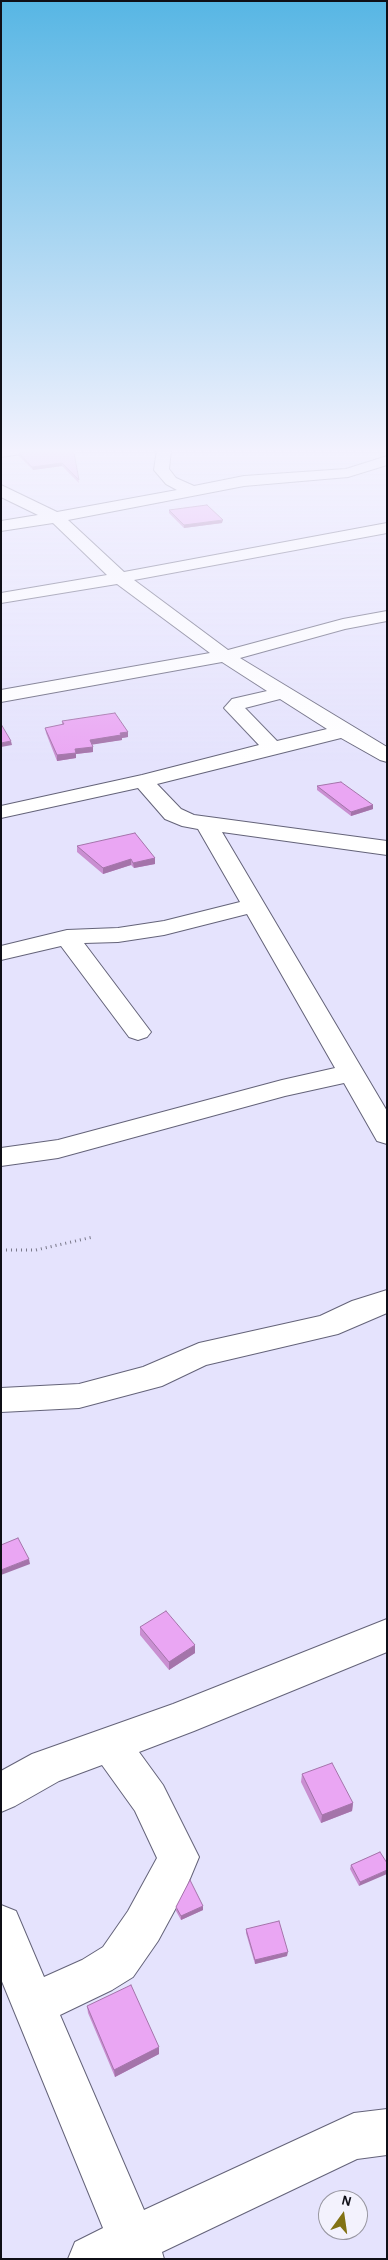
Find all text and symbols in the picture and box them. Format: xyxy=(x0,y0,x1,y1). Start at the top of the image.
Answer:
north arrow xyxy=(318,2190,368,2240)
text: N xyxy=(340,2193,353,2209)

